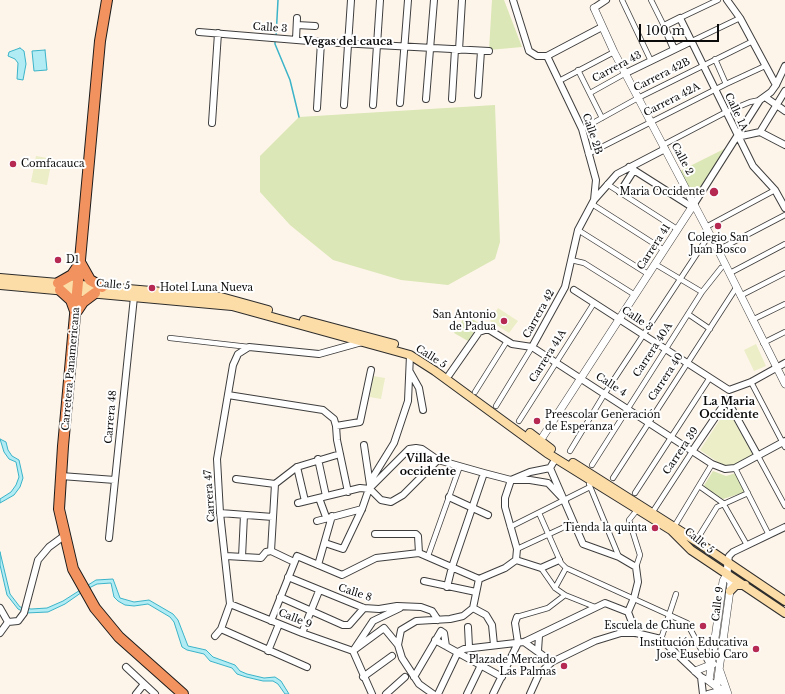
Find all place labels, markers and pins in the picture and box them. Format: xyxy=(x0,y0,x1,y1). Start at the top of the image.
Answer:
place label: Comfacauca xyxy=(21,158,84,170)
marker: Comfacauca xyxy=(8,159,18,169)
place label: Maria Occidente xyxy=(620,186,705,198)
marker: Maria Occidente xyxy=(708,186,720,198)
marker: Colegio San Juan Bosco xyxy=(713,221,723,231)
place label: Colegio San Juan Bosco xyxy=(687,232,749,256)
place label: D1 xyxy=(66,254,79,266)
marker: D1 xyxy=(53,255,63,265)
place label: Hotel Luna Nueva xyxy=(160,282,253,294)
marker: Hotel Luna Nueva xyxy=(147,283,157,293)
place label: San Antonio de Padua xyxy=(432,309,496,332)
marker: San Antonio de Padua xyxy=(499,316,509,326)
place label: Preescolar Generación de Esperanza xyxy=(545,409,660,432)
marker: Preescolar Generación de Esperanza xyxy=(532,416,542,426)
place label: Tienda la quinta xyxy=(564,522,647,534)
marker: Tienda la quinta xyxy=(650,523,660,533)
place label: Escuela de Chune xyxy=(604,620,695,632)
marker: Escuela de Chune xyxy=(698,621,708,631)
place label: Institución Educativa Jose Eusebio Caro xyxy=(639,637,748,660)
marker: Institución Educativa Jose Eusebio Caro xyxy=(751,644,761,654)
place label: Plazade Mercado Las Palmas xyxy=(469,654,556,678)
marker: Plazade Mercado Las Palmas xyxy=(559,661,569,671)

